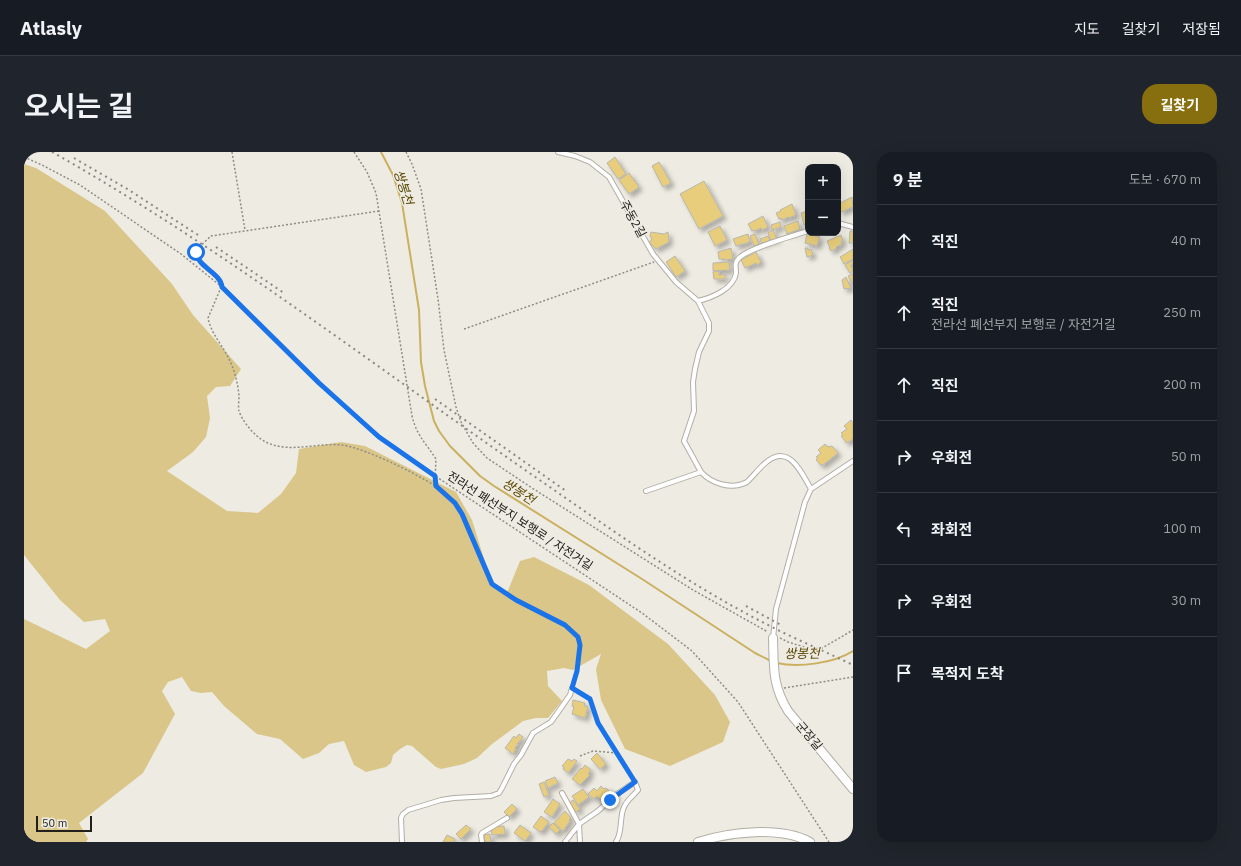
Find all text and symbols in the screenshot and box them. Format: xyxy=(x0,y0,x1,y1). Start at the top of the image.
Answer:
text: Atlasly xyxy=(20,16,82,40)
text: 지도 xyxy=(1074,20,1100,38)
text: 길찾기 xyxy=(1122,20,1160,38)
text: 저장됨 xyxy=(1182,20,1221,38)
button: 길찾기 xyxy=(1142,84,1217,124)
text: 오시는 길 xyxy=(24,87,134,124)
map controls xyxy=(805,164,841,236)
button: + xyxy=(805,164,841,200)
water label: 쌍봉천 xyxy=(390,167,417,208)
text: 9 분 xyxy=(893,169,923,191)
text: 도보 · 670 m xyxy=(1129,171,1201,188)
street label: 주동2길 xyxy=(617,197,650,240)
button: − xyxy=(805,200,841,236)
icon: ahead xyxy=(893,230,915,252)
text: 직진 xyxy=(931,232,959,251)
text: 40 m xyxy=(1171,232,1201,249)
route start xyxy=(187,243,205,261)
text: 직진 xyxy=(931,295,959,314)
icon: ahead xyxy=(893,302,915,324)
text: 250 m xyxy=(1163,304,1201,321)
text: 전라선 폐선부지 보행로 / 자전거길 xyxy=(931,316,1116,333)
icon: ahead xyxy=(893,374,915,396)
text: 직진 xyxy=(931,376,959,395)
text: 200 m xyxy=(1163,376,1201,393)
icon: right xyxy=(893,446,915,468)
text: 우회전 xyxy=(931,448,972,467)
text: 50 m xyxy=(1171,448,1201,465)
street label: 전라선 폐선부지 보행로 / 자전거길 xyxy=(445,468,596,573)
water label: 쌍봉천 xyxy=(499,475,539,509)
icon: left xyxy=(893,518,915,540)
text: 좌회전 xyxy=(931,520,972,539)
text: 100 m xyxy=(1163,520,1201,537)
icon: right xyxy=(893,590,915,612)
text: 우회전 xyxy=(931,592,972,611)
text: 30 m xyxy=(1171,592,1201,609)
water label: 쌍봉천 xyxy=(784,645,821,662)
icon: arrive xyxy=(893,662,915,684)
text: 목적지 도착 xyxy=(931,664,1004,683)
street label: 군장길 xyxy=(793,718,826,753)
route end xyxy=(601,791,619,809)
scale bar xyxy=(36,814,92,833)
text: 50 m xyxy=(42,816,67,830)

